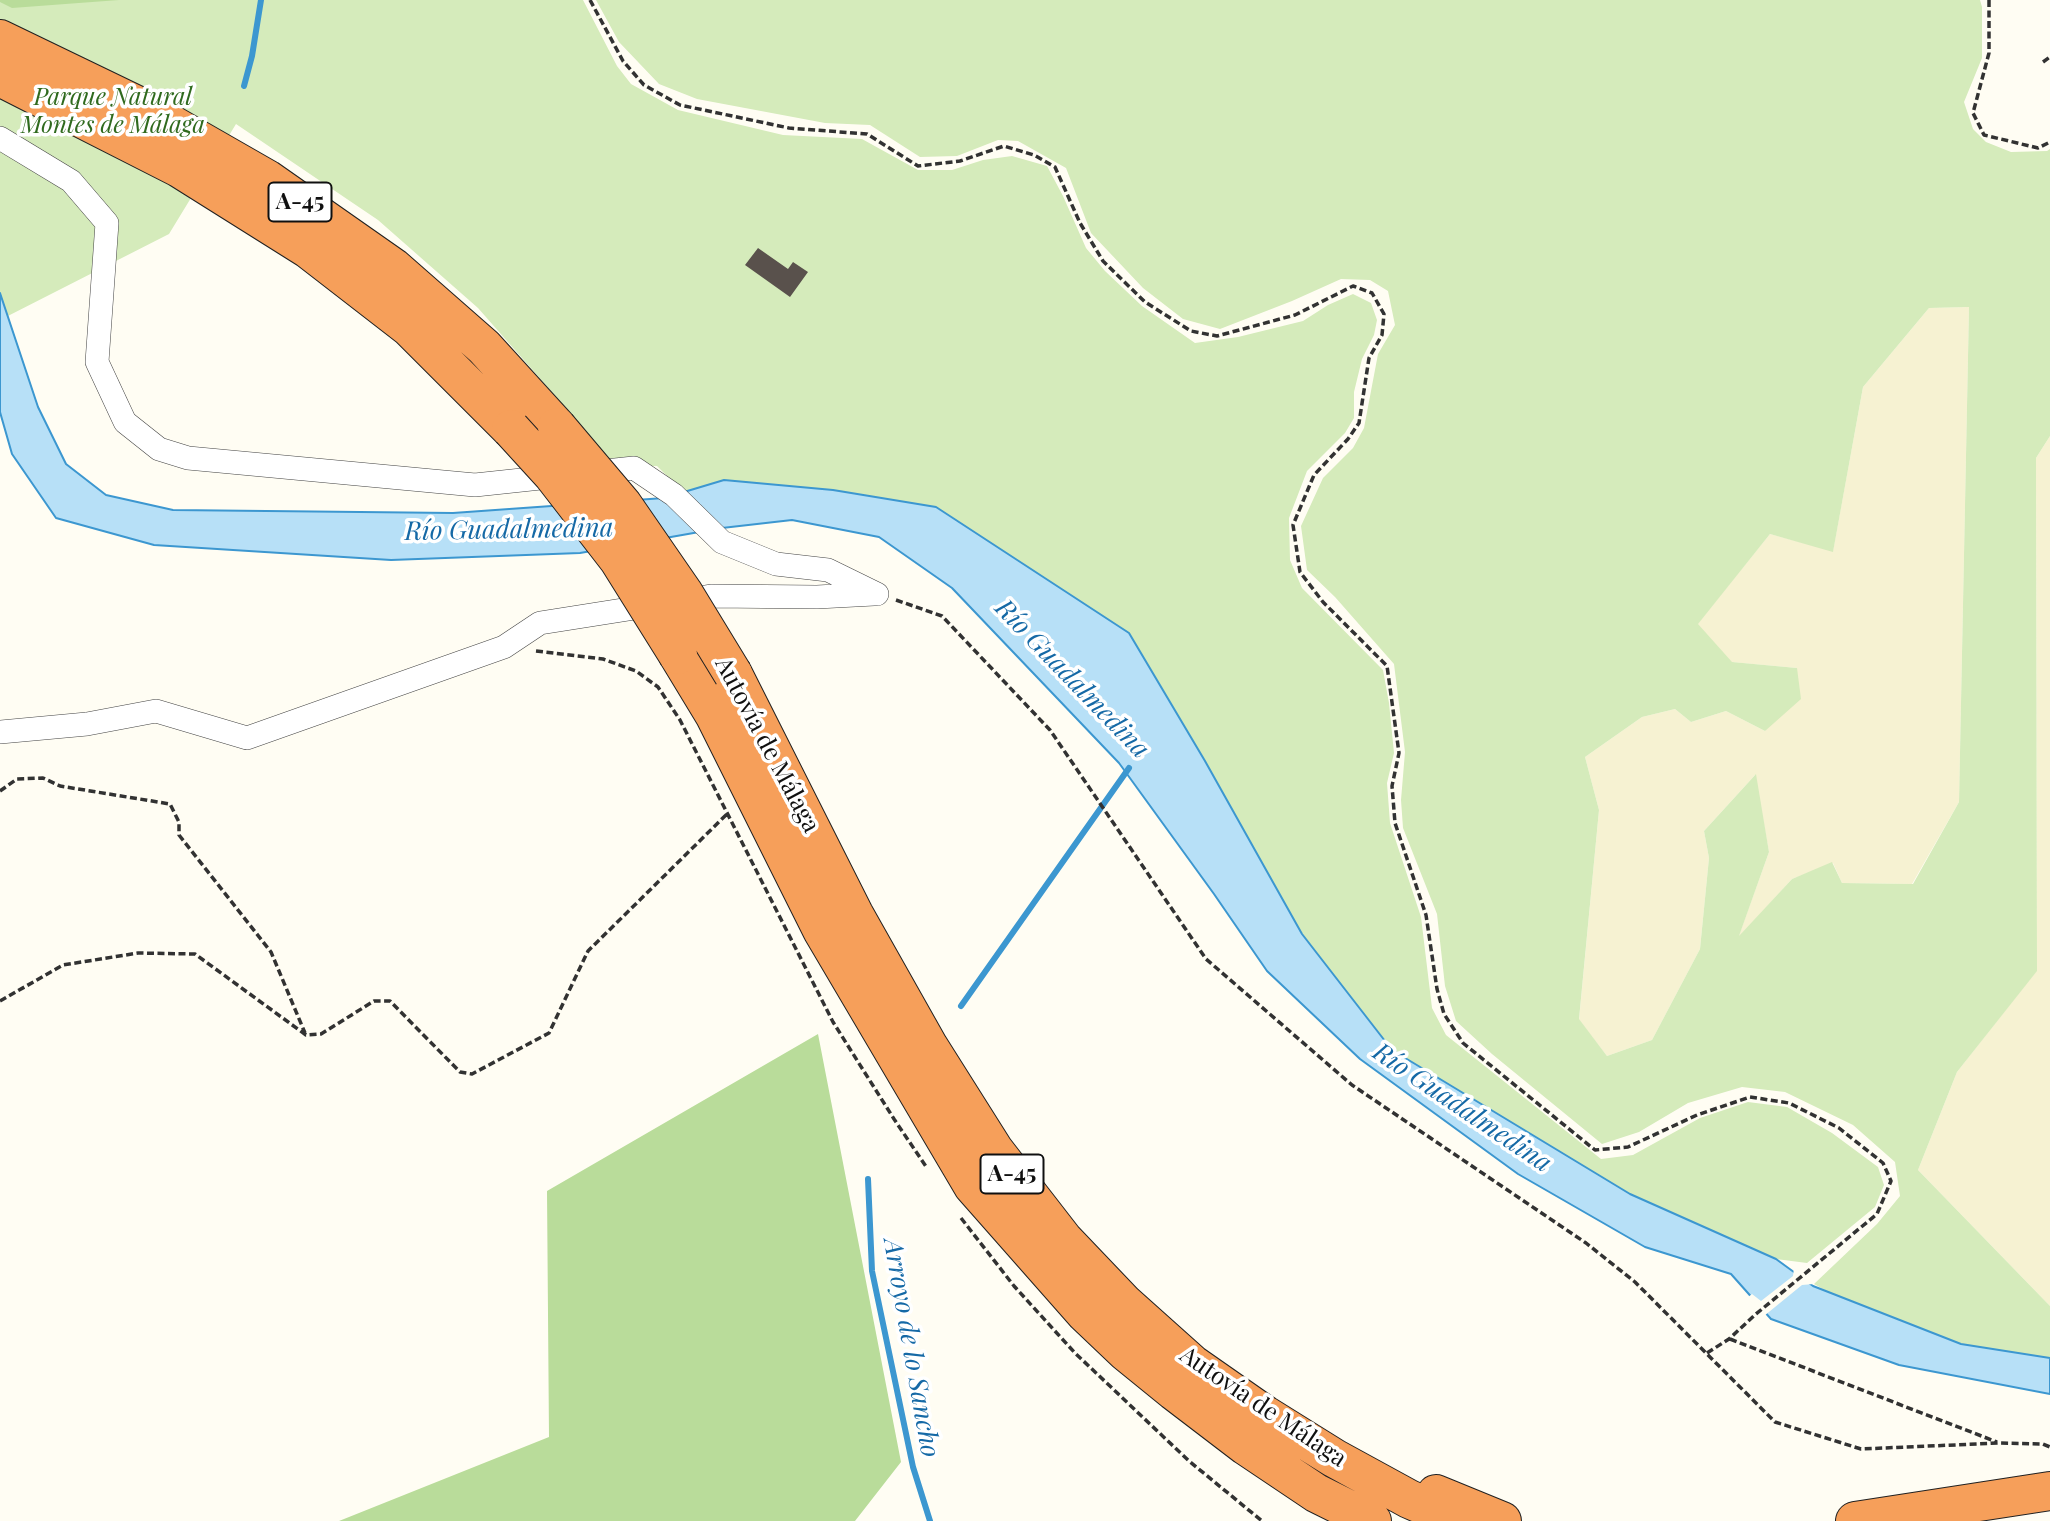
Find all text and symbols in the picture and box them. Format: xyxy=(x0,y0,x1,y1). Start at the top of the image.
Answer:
park label: Parque Natural Montes de Málaga xyxy=(21,84,205,140)
road number: A-45 xyxy=(268,182,332,222)
water label: Río Guadalmedina xyxy=(404,513,614,547)
water label: Río Guadalmedina xyxy=(988,593,1156,765)
street label: Autovía de Málaga xyxy=(709,652,825,838)
water label: Río Guadalmedina xyxy=(1367,1037,1557,1179)
road number: A-45 xyxy=(981,1154,1044,1194)
water label: Arroyo de lo Sancho xyxy=(876,1236,946,1460)
street label: Autovía de Málaga xyxy=(1174,1341,1352,1473)

